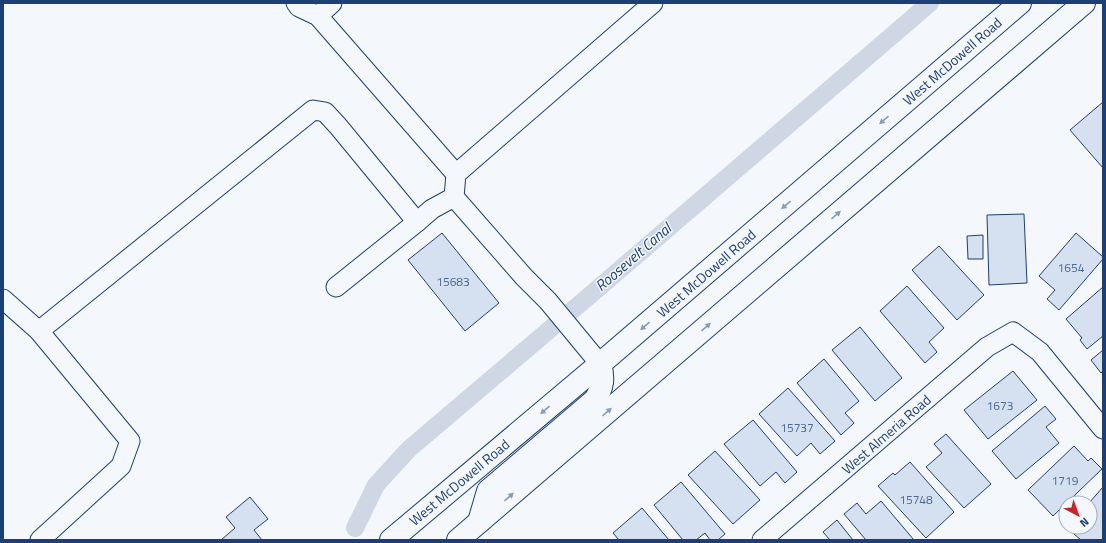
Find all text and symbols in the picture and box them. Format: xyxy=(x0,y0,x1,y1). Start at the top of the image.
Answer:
street label: West McDowell Road xyxy=(898,12,1006,110)
one-way arrow xyxy=(879,115,889,124)
one-way arrow xyxy=(780,200,791,209)
one-way arrow xyxy=(831,211,842,220)
water label: Roosevelt Canal xyxy=(590,216,678,297)
street label: West McDowell Road xyxy=(652,224,760,322)
house number: 1654 xyxy=(1058,258,1085,277)
house number: 15683 xyxy=(436,272,470,291)
one-way arrow xyxy=(639,321,650,330)
one-way arrow xyxy=(701,323,711,332)
street label: West Almeria Road xyxy=(837,389,935,479)
house number: 1673 xyxy=(987,396,1013,415)
one-way arrow xyxy=(541,405,550,414)
one-way arrow xyxy=(602,408,613,417)
house number: 15737 xyxy=(780,418,814,437)
street label: West McDowell Road xyxy=(404,434,514,530)
house number: 1719 xyxy=(1052,471,1079,490)
house number: 15748 xyxy=(899,490,933,509)
one-way arrow xyxy=(503,492,514,501)
north arrow xyxy=(1058,495,1098,535)
text: N xyxy=(1076,514,1093,531)

